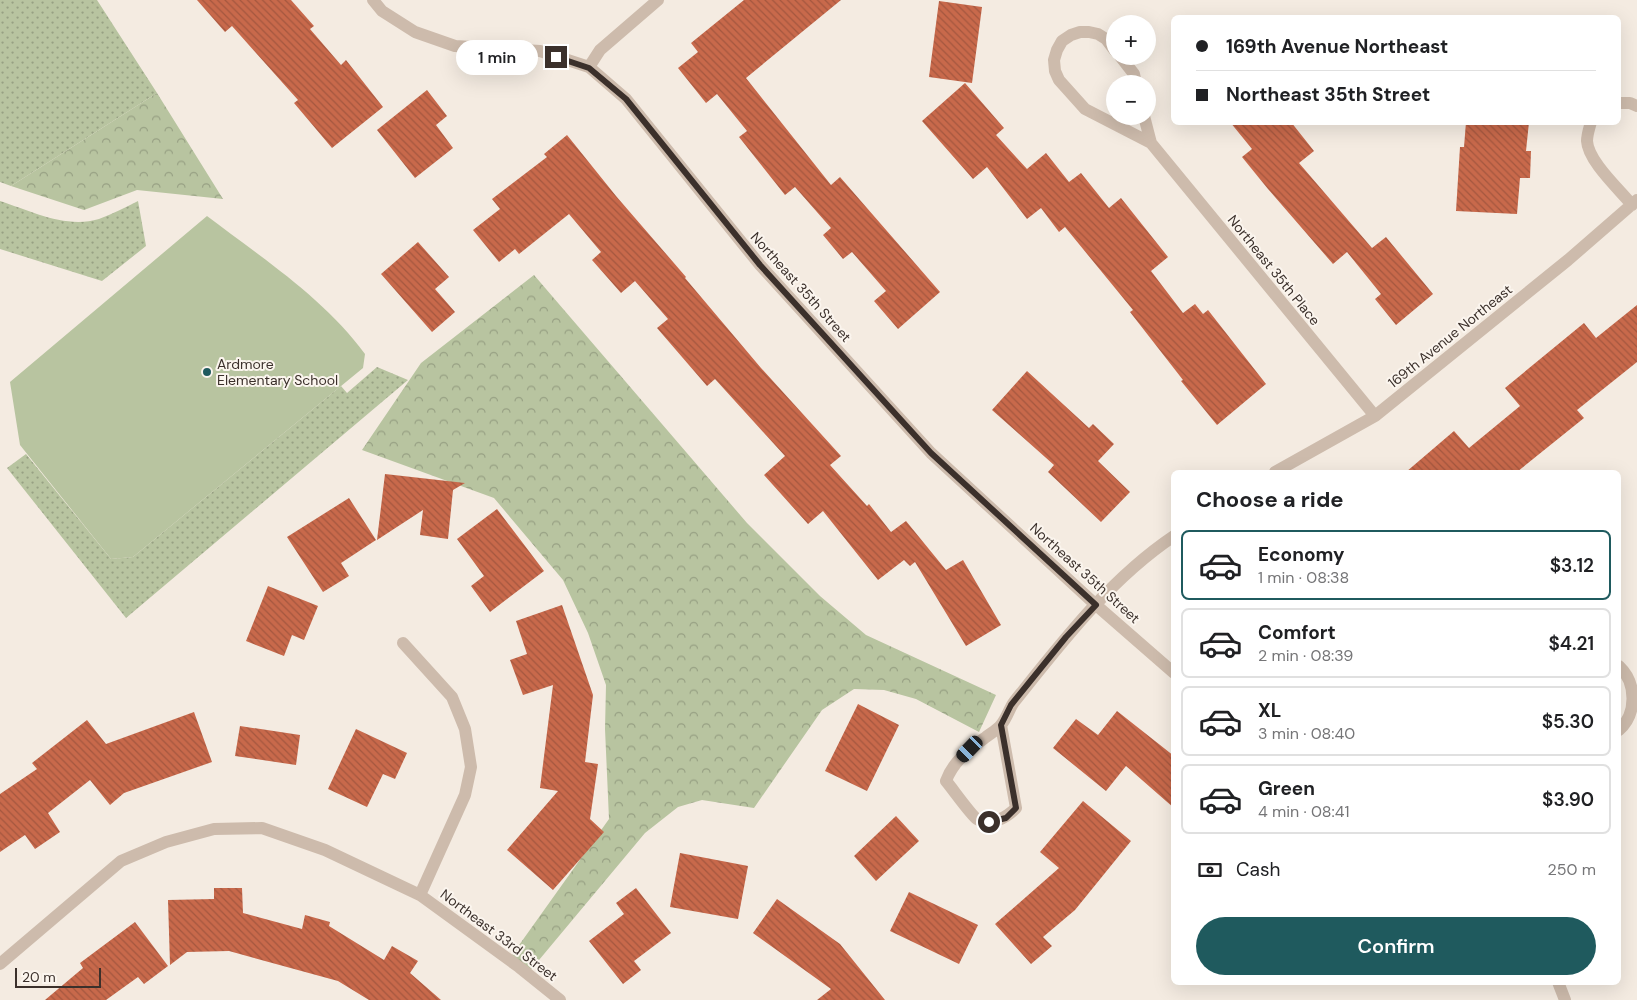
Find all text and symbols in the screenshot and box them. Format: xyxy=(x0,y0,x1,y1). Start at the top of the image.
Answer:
map controls xyxy=(1106,15,1156,125)
button: + xyxy=(1106,15,1156,65)
text: 169th Avenue Northeast xyxy=(1226,34,1448,59)
callout: 1 min xyxy=(456,40,538,74)
route end xyxy=(545,46,567,68)
text: 1 min xyxy=(478,47,516,68)
button: − xyxy=(1106,75,1156,125)
text: Northeast 35th Street xyxy=(1226,82,1430,107)
street label: Northeast 35th Place xyxy=(1224,211,1324,329)
street label: Northeast 35th Street xyxy=(747,228,855,346)
street label: 169th Avenue Northeast xyxy=(1384,280,1516,392)
place label: Ardmore Elementary School xyxy=(217,355,338,389)
marker: Ardmore Elementary School xyxy=(201,366,213,378)
text: Choose a ride xyxy=(1196,485,1344,514)
street label: Northeast 35th Street xyxy=(1026,519,1144,627)
text: Economy xyxy=(1258,542,1345,567)
icon: car xyxy=(1198,543,1243,588)
text: $3.12 xyxy=(1550,553,1594,578)
text: 1 min · 08:38 xyxy=(1258,567,1349,588)
text: Comfort xyxy=(1258,620,1336,645)
icon: car xyxy=(1198,621,1243,666)
text: $4.21 xyxy=(1548,631,1594,656)
text: 2 min · 08:39 xyxy=(1258,645,1353,666)
text: XL xyxy=(1258,698,1281,723)
icon: car xyxy=(1198,699,1243,744)
text: $5.30 xyxy=(1542,709,1594,734)
text: 3 min · 08:40 xyxy=(1258,723,1355,744)
car xyxy=(954,733,985,765)
text: Green xyxy=(1258,776,1315,801)
icon: car xyxy=(1198,777,1243,822)
text: $3.90 xyxy=(1542,787,1594,812)
text: 4 min · 08:41 xyxy=(1258,801,1350,822)
route start xyxy=(978,811,1000,833)
icon: cash xyxy=(1196,856,1224,884)
text: Cash xyxy=(1236,857,1280,882)
text: 250 m xyxy=(1548,859,1596,880)
street label: Northeast 33rd Street xyxy=(437,885,561,985)
button: Confirm xyxy=(1196,917,1596,975)
scale bar xyxy=(15,965,101,988)
text: 20 m xyxy=(22,968,56,986)

